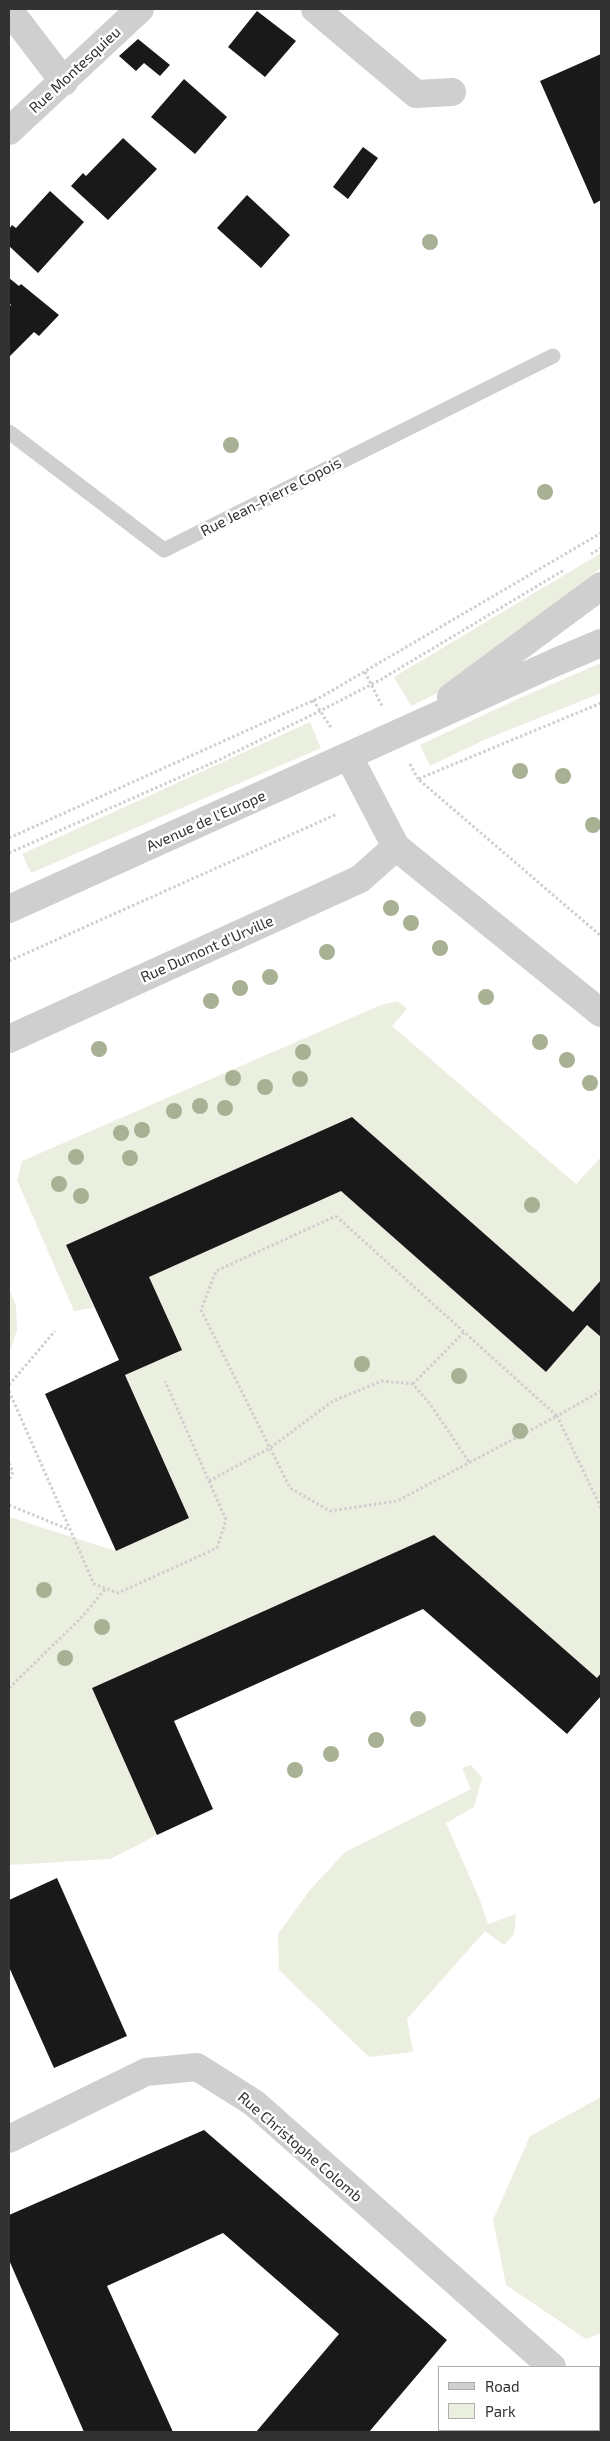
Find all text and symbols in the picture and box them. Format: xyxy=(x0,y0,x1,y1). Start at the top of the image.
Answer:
street label: Rue Montesquieu xyxy=(26,23,124,117)
street label: Rue Jean-Pierre Copois xyxy=(198,454,344,540)
street label: Avenue de l'Europe xyxy=(143,787,269,855)
street label: Rue Dumont d'Urville xyxy=(138,912,276,986)
street label: Rue Christophe Colomb xyxy=(234,2088,366,2206)
legend xyxy=(438,2366,600,2431)
text: Road xyxy=(485,2377,520,2395)
text: Park xyxy=(485,2402,516,2420)

